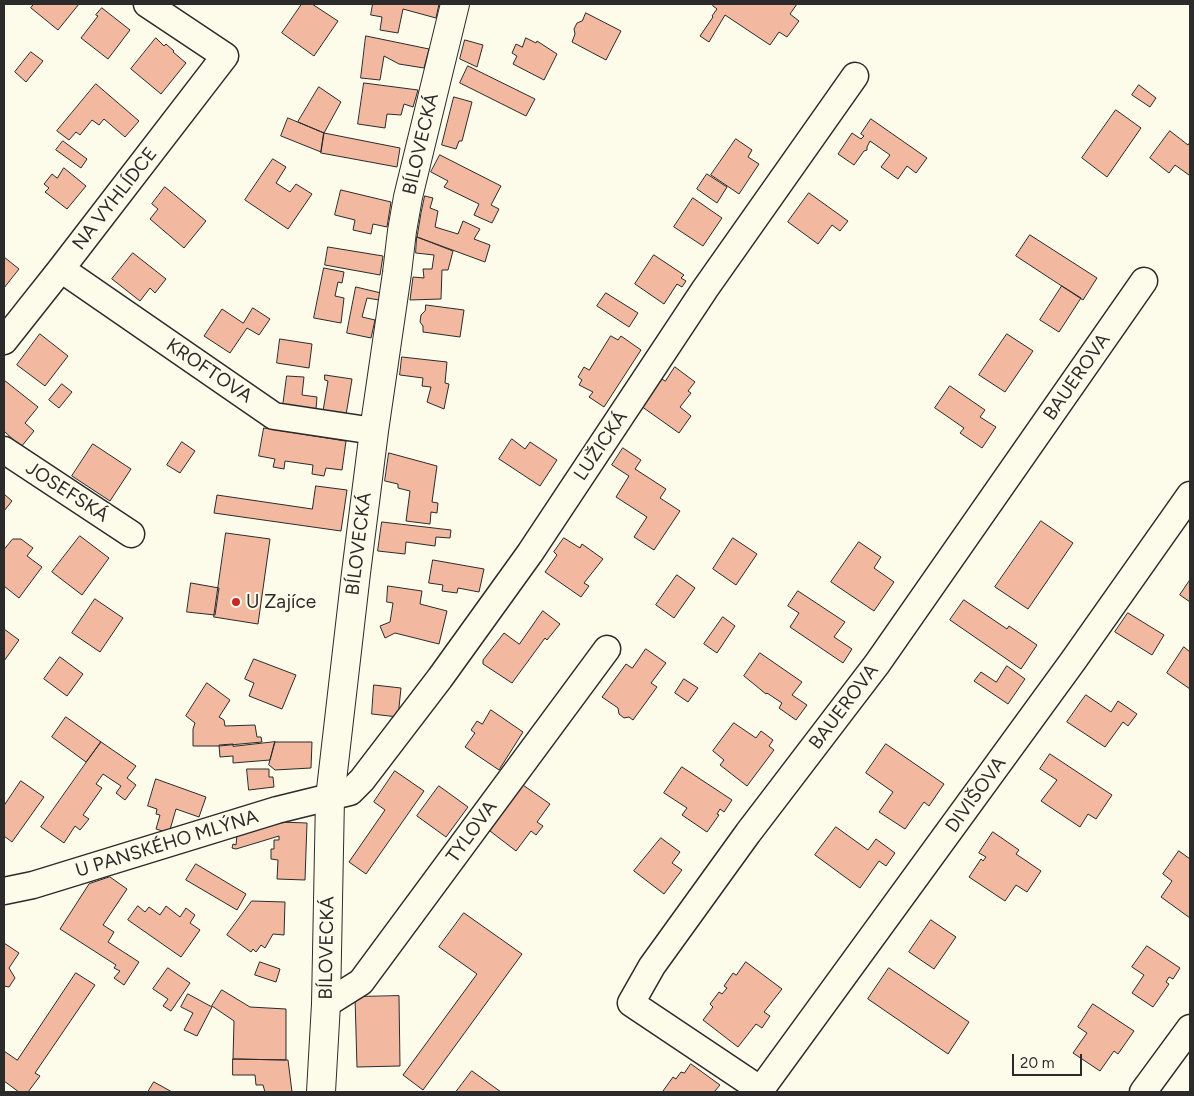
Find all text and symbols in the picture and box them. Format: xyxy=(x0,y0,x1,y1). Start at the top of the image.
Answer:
street label: BÍLOVECKÁ xyxy=(398,91,444,197)
street label: NA VYHLÍDCE xyxy=(68,143,162,255)
street label: BAUEROVA xyxy=(1039,329,1115,425)
street label: KROFTOVA xyxy=(162,334,256,408)
street label: LUŽICKÁ xyxy=(570,407,632,485)
street label: JOSEFSKÁ xyxy=(21,457,113,527)
street label: BÍLOVECKÁ xyxy=(341,491,377,597)
place label: U Zajíce xyxy=(246,591,316,613)
marker: U Zajíce xyxy=(230,596,242,608)
street label: BAUEROVA xyxy=(805,660,883,754)
street label: DIVIŠOVA xyxy=(941,753,1011,837)
street label: TYLOVA xyxy=(442,796,502,868)
street label: U PANSKÉHO MLÝNA xyxy=(73,805,261,883)
street label: BÍLOVECKÁ xyxy=(315,896,339,1000)
scale bar xyxy=(1014,1044,1084,1076)
text: 20 m xyxy=(1020,1054,1054,1072)

